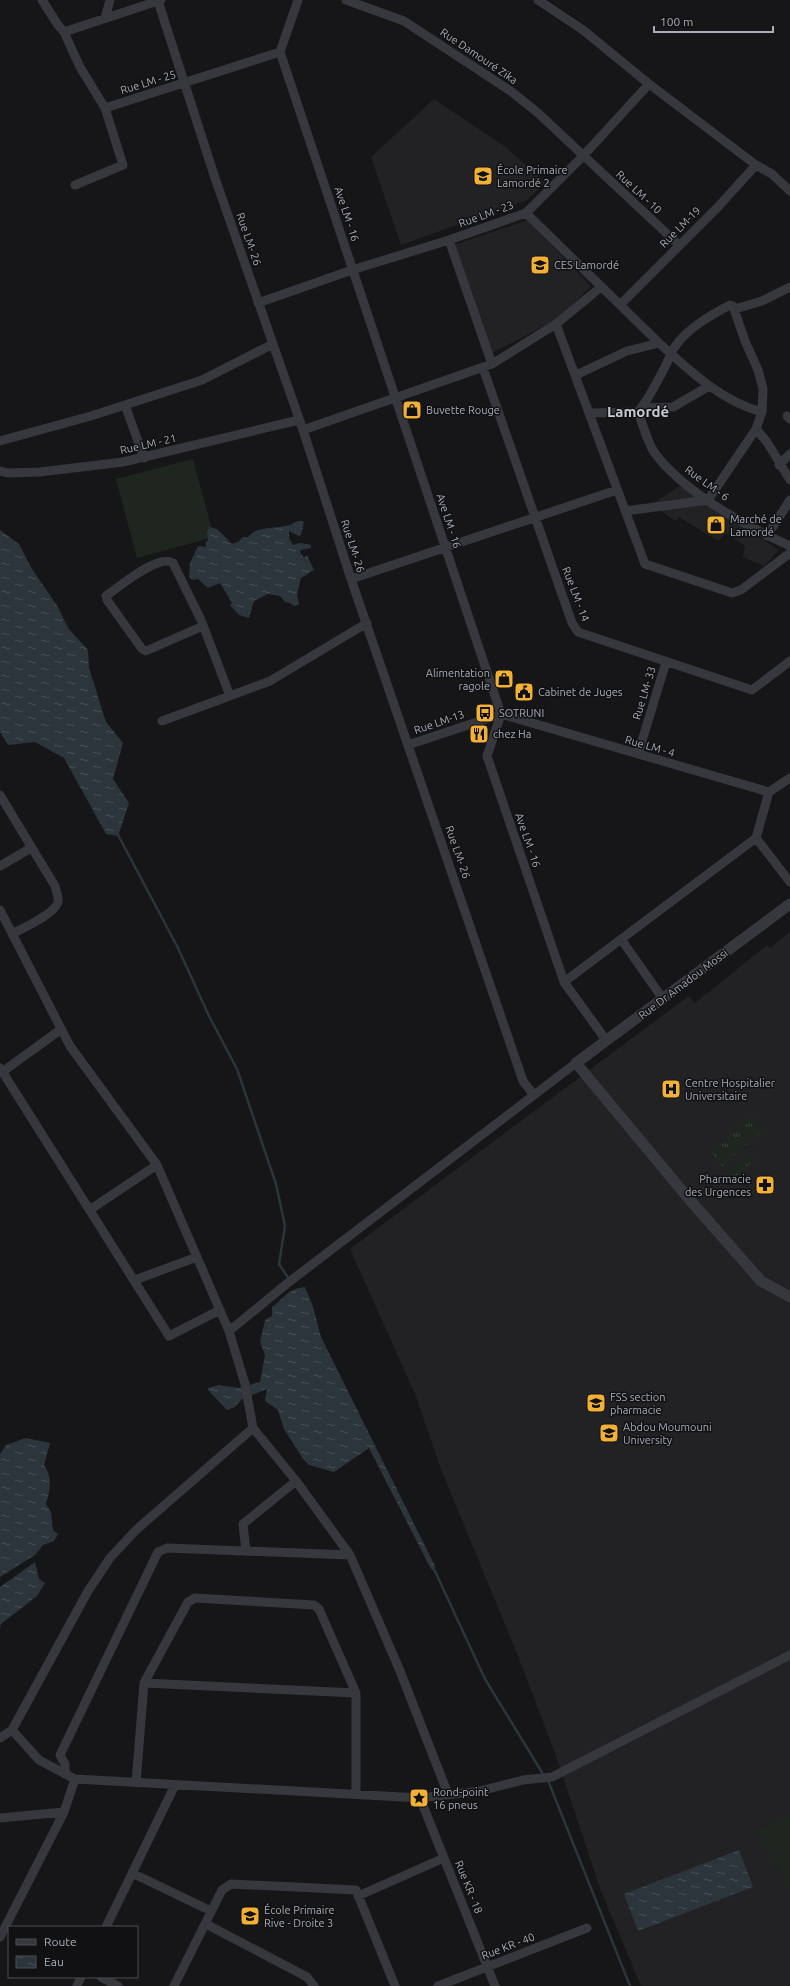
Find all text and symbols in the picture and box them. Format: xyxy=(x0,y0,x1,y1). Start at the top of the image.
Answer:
scale bar xyxy=(654,8,773,34)
text: 100 m xyxy=(660,15,693,28)
street label: Rue Damouré Zika xyxy=(438,26,520,86)
street label: Rue LM - 25 xyxy=(119,68,177,96)
place label: École Primaire Lamordé 2 xyxy=(497,163,568,189)
school or university icon: École Primaire Lamordé 2 xyxy=(472,165,494,187)
street label: Rue LM - 10 xyxy=(614,168,664,216)
street label: Ave LM - 16 xyxy=(333,185,361,243)
street label: Rue LM - 23 xyxy=(457,199,515,229)
street label: Rue LM-19 xyxy=(657,204,703,250)
street label: Rue LM- 26 xyxy=(234,211,264,267)
school or university icon: CES Lamordé xyxy=(529,254,551,276)
place label: CES Lamordé xyxy=(554,259,619,271)
shop icon: Buvette Rouge xyxy=(401,399,423,421)
district label: Lamordé xyxy=(607,403,669,420)
place label: Buvette Rouge xyxy=(426,404,500,416)
street label: Rue LM - 21 xyxy=(119,432,177,456)
street label: Rue LM - 6 xyxy=(683,463,731,503)
street label: Ave LM - 16 xyxy=(435,492,463,550)
place label: Marché de Lamordé xyxy=(730,513,782,538)
shop icon: Marché de Lamordé xyxy=(705,514,727,536)
street label: Rue LM- 26 xyxy=(339,518,367,574)
street label: Rue LM - 14 xyxy=(560,565,592,623)
street label: Rue LM- 33 xyxy=(630,665,658,721)
place label: Alimentation ragole xyxy=(426,667,490,692)
shop icon: Alimentation ragole xyxy=(493,668,515,690)
public building icon: Cabinet de Juges xyxy=(513,681,535,703)
place label: Cabinet de Juges xyxy=(538,686,623,698)
bus stop icon: SOTRUNI xyxy=(474,702,496,724)
place label: SOTRUNI xyxy=(499,707,544,719)
street label: Rue LM-13 xyxy=(412,708,466,736)
restaurant icon: chez Ha xyxy=(468,723,490,745)
place label: chez Ha xyxy=(493,728,531,740)
street label: Rue LM - 4 xyxy=(624,733,676,759)
street label: Ave LM - 16 xyxy=(513,811,543,869)
street label: Rue LM- 26 xyxy=(443,824,473,880)
street label: Rue Dr Amadou Mossi xyxy=(636,947,730,1021)
place label: Centre Hospitalier Universitaire xyxy=(685,1077,776,1102)
hospital icon: Centre Hospitalier Universitaire xyxy=(660,1078,682,1100)
place label: Pharmacie des Urgences xyxy=(685,1173,751,1198)
pharmacy icon: Pharmacie des Urgences xyxy=(754,1174,776,1196)
place label: FSS section pharmacie xyxy=(610,1391,666,1416)
school or university icon: FSS section pharmacie xyxy=(585,1392,607,1414)
place label: Abdou Moumouni University xyxy=(623,1421,712,1446)
school or university icon: Abdou Moumouni University xyxy=(598,1422,620,1444)
place label: Rond-point 16 pneus xyxy=(433,1786,489,1811)
place icon: Rond-point 16 pneus xyxy=(408,1787,430,1809)
street label: Rue KR - 18 xyxy=(453,1859,485,1915)
place label: École Primaire Rive - Droite 3 xyxy=(264,1903,335,1929)
school or university icon: École Primaire Rive - Droite 3 xyxy=(239,1905,261,1927)
legend xyxy=(8,1926,138,1978)
street label: Rue KR - 40 xyxy=(480,1930,536,1962)
text: Route xyxy=(44,1935,77,1948)
text: Eau xyxy=(44,1955,64,1968)

